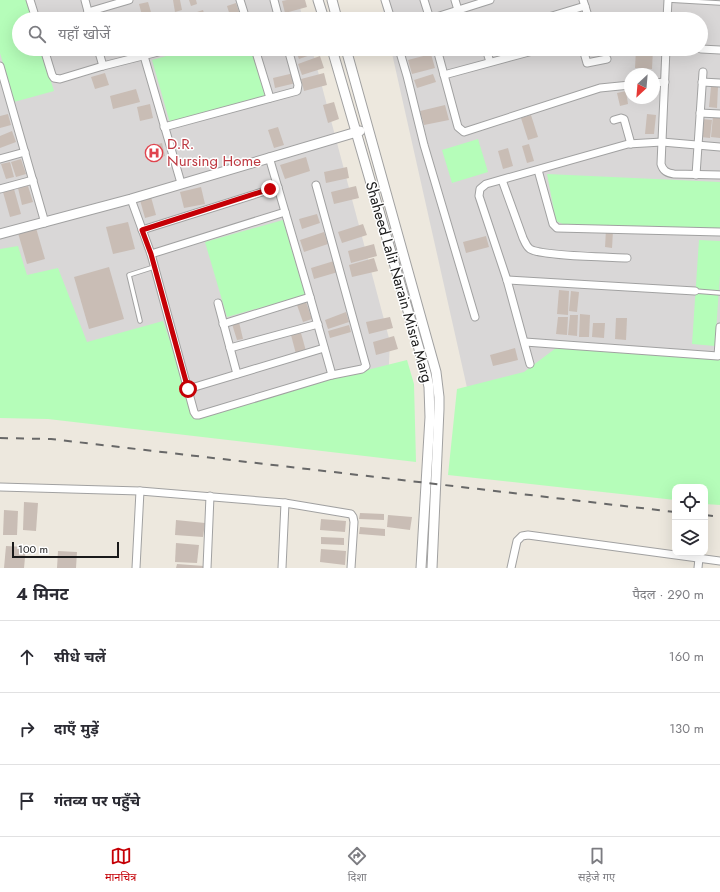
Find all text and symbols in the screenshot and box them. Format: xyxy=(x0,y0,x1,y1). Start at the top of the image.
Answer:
search box xyxy=(12,12,708,56)
icon: search xyxy=(26,23,48,45)
text: यहाँ खोजें xyxy=(58,23,110,45)
north arrow xyxy=(624,68,660,104)
place label: D.R. Nursing Home xyxy=(167,133,261,172)
hospital icon: D.R. Nursing Home xyxy=(144,143,164,163)
street label: Shaheed Lalit Narain Misra Marg xyxy=(360,179,438,385)
route end xyxy=(261,180,279,198)
route start xyxy=(179,380,197,398)
map controls xyxy=(672,484,708,556)
button: locate xyxy=(672,484,708,520)
button: layers xyxy=(672,520,708,556)
scale bar xyxy=(12,540,119,559)
text: 100 m xyxy=(18,541,48,557)
text: 4 मिनट xyxy=(16,582,69,606)
text: पैदल · 290 m xyxy=(632,585,704,604)
icon: ahead xyxy=(16,646,38,668)
text: सीधे चलें xyxy=(54,646,106,668)
text: 160 m xyxy=(669,647,704,666)
icon: right xyxy=(16,718,38,740)
text: दाएँ मुड़ें xyxy=(54,718,99,740)
text: 130 m xyxy=(669,719,704,738)
icon: arrive xyxy=(16,790,38,812)
text: गंतव्य पर पहुँचे xyxy=(54,790,140,812)
tab: मानचित्र xyxy=(105,845,136,885)
tab: दिशा xyxy=(346,845,368,885)
tab: सहेजे गए xyxy=(578,845,615,885)

